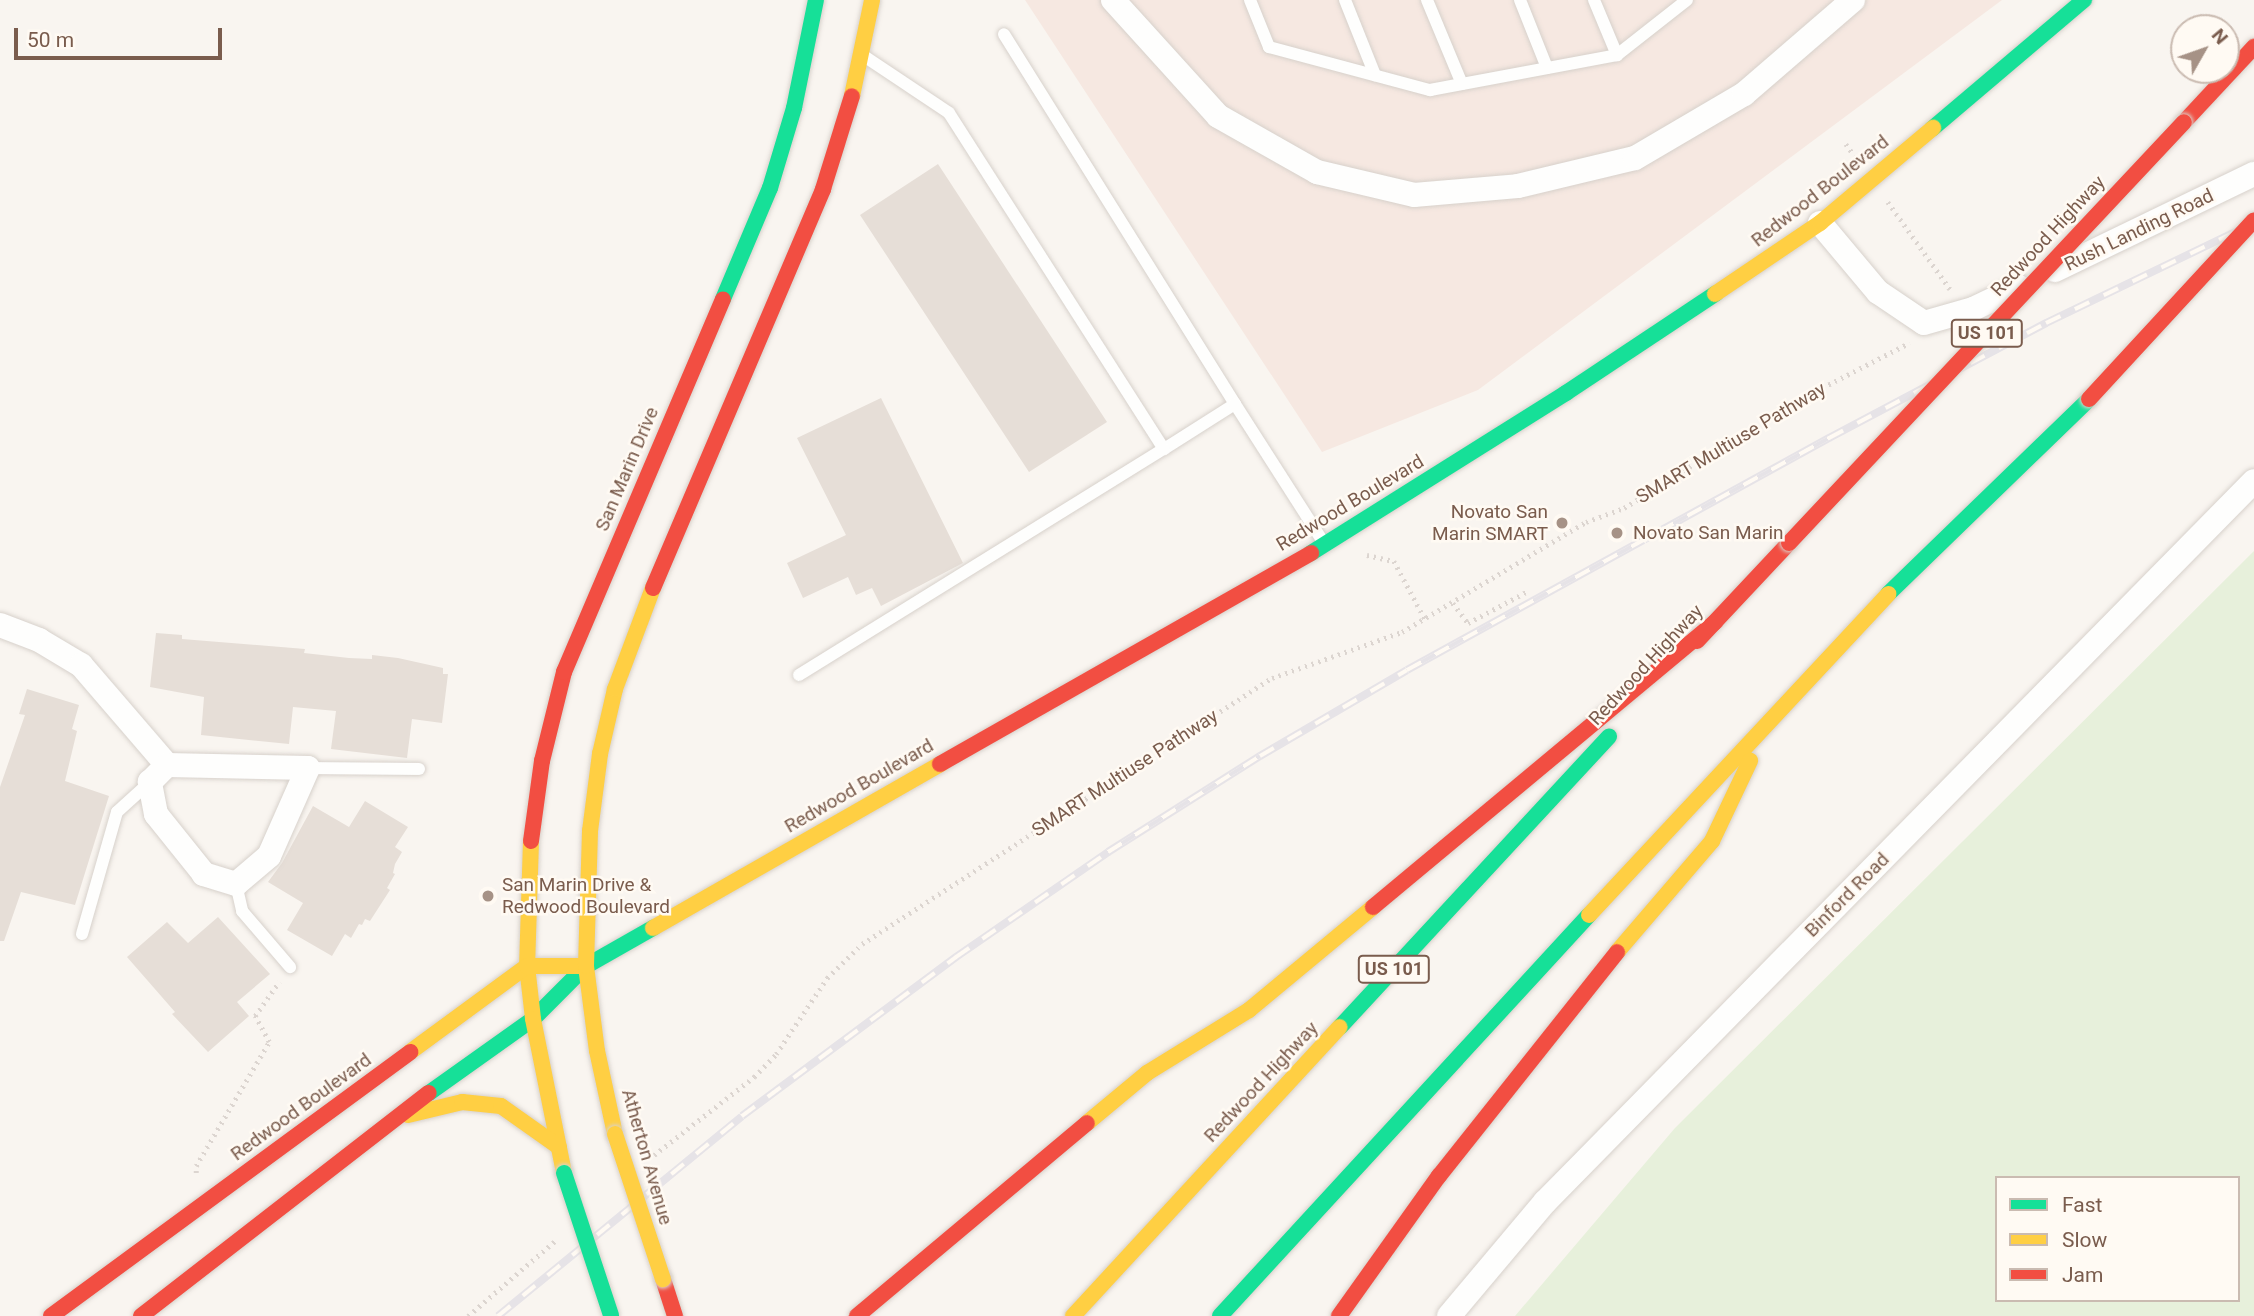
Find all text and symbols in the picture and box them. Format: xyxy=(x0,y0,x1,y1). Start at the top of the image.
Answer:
scale bar xyxy=(18,14,226,58)
north arrow xyxy=(2170,14,2240,84)
text: N xyxy=(2207,24,2233,49)
text: 50 m xyxy=(27,28,74,52)
street label: Redwood Boulevard xyxy=(1747,130,1893,252)
street label: Redwood Highway xyxy=(1986,171,2110,301)
street label: Rush Landing Road xyxy=(2061,184,2217,276)
road number: US 101 xyxy=(1950,318,2024,348)
street label: SMART Multiuse Pathway xyxy=(1632,377,1830,509)
street label: San Marin Drive xyxy=(591,403,663,535)
street label: Redwood Boulevard xyxy=(1272,450,1428,556)
place label: Novato San Marin SMART xyxy=(1432,501,1548,545)
marker: Novato San Marin SMART xyxy=(1554,515,1570,531)
place label: Novato San Marin xyxy=(1633,522,1784,544)
marker: Novato San Marin xyxy=(1607,523,1627,543)
street label: Redwood Highway xyxy=(1584,600,1708,730)
street label: SMART Multiuse Pathway xyxy=(1028,704,1222,842)
street label: Redwood Boulevard xyxy=(781,734,937,838)
street label: Binford Road xyxy=(1800,848,1894,942)
place label: San Marin Drive & Redwood Boulevard xyxy=(502,874,670,918)
marker: San Marin Drive & Redwood Boulevard xyxy=(480,888,496,904)
road number: US 101 xyxy=(1357,954,1431,984)
street label: Redwood Highway xyxy=(1199,1017,1323,1147)
street label: Redwood Boulevard xyxy=(226,1048,376,1166)
street label: Atherton Avenue xyxy=(617,1087,677,1227)
legend xyxy=(1995,1176,2240,1302)
text: Fast xyxy=(2062,1193,2102,1217)
text: Slow xyxy=(2062,1228,2107,1252)
text: Jam xyxy=(2062,1263,2103,1287)

